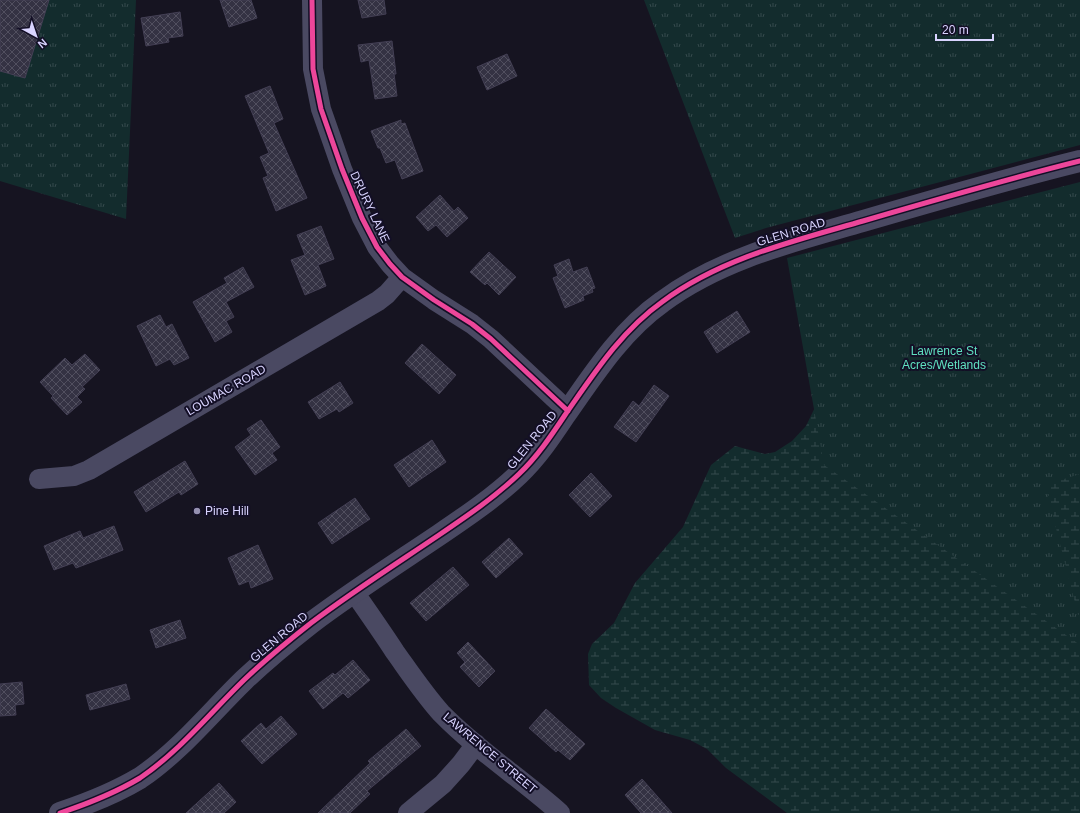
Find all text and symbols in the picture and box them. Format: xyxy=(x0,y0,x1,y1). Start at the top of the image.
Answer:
north arrow xyxy=(16,16,56,56)
scale bar xyxy=(936,16,993,42)
text: 20 m xyxy=(942,23,969,37)
text: N xyxy=(35,37,49,51)
street label: DRURY LANE xyxy=(347,169,393,245)
street label: GLEN ROAD xyxy=(755,215,827,249)
park label: Lawrence St Acres/Wetlands xyxy=(902,344,986,372)
street label: LOUMAC ROAD xyxy=(184,361,268,418)
street label: GLEN ROAD xyxy=(504,408,560,472)
place label: Pine Hill xyxy=(205,504,249,518)
marker: Pine Hill xyxy=(192,506,202,516)
street label: GLEN ROAD xyxy=(247,609,311,665)
street label: LAWRENCE STREET xyxy=(440,710,540,797)

